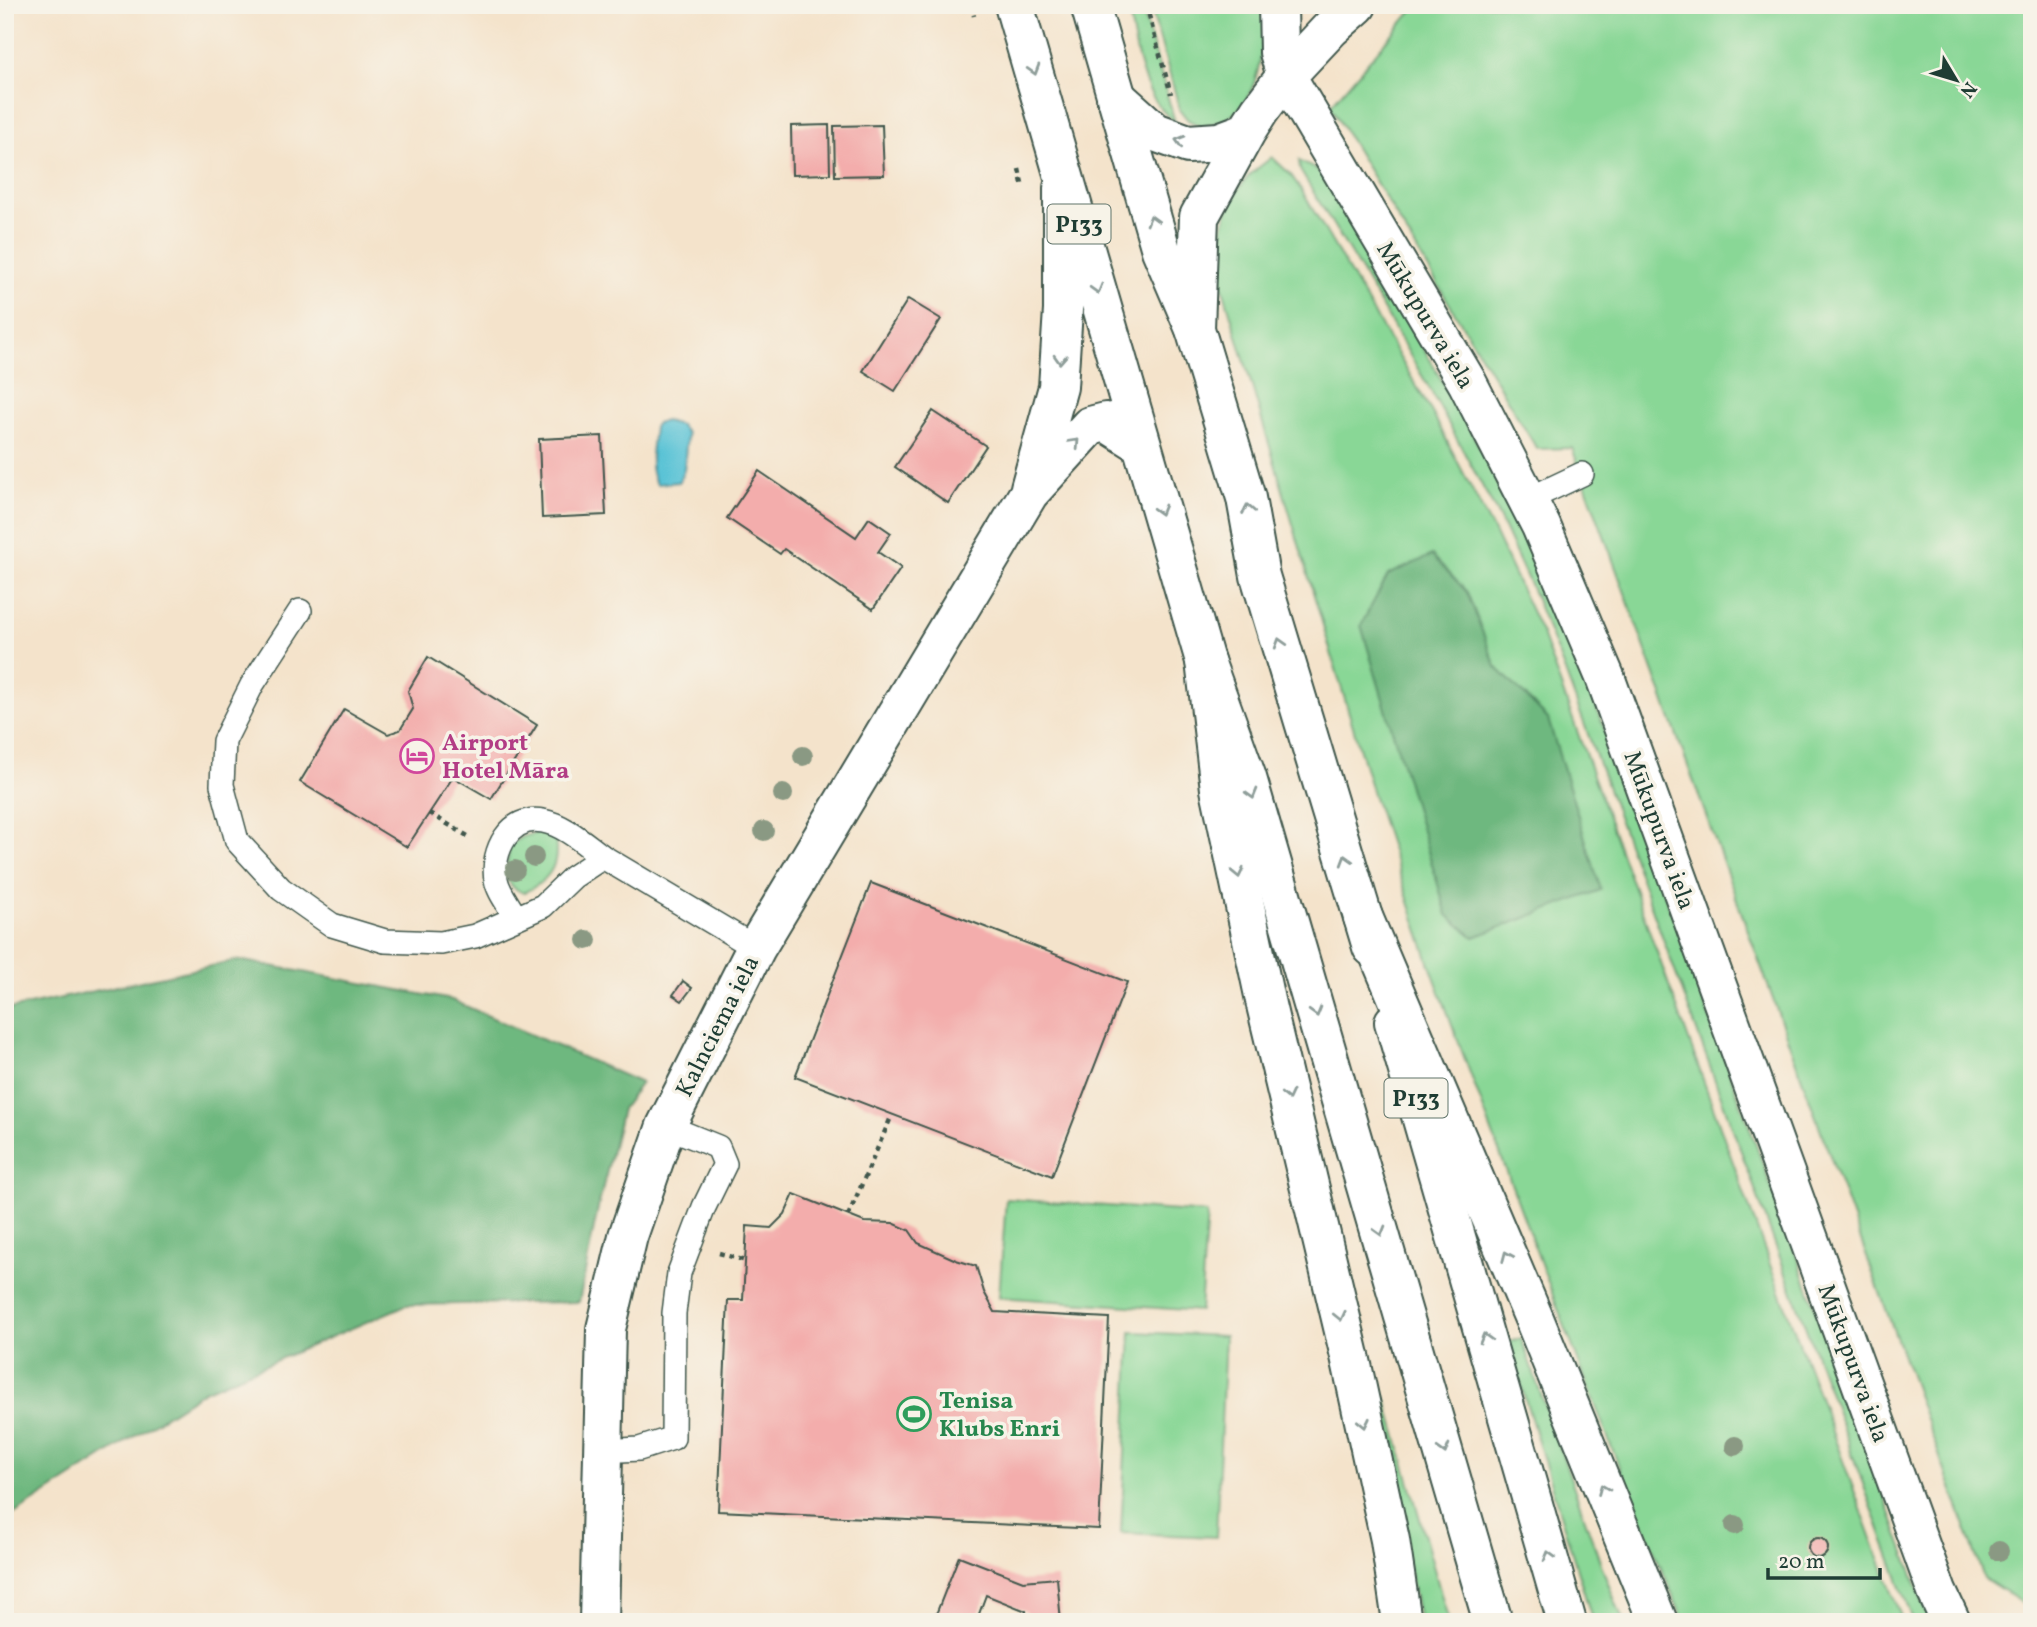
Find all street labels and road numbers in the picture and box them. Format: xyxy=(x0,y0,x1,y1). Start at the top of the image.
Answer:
road number: P133 xyxy=(1048,204,1110,244)
street label: Mūkupurva iela xyxy=(1367,236,1482,396)
street label: Mūkupurva iela xyxy=(1614,747,1703,915)
street label: Kalnciema iela xyxy=(669,950,769,1104)
road number: P133 xyxy=(1384,1078,1448,1118)
street label: Mūkupurva iela xyxy=(1808,1280,1897,1448)

